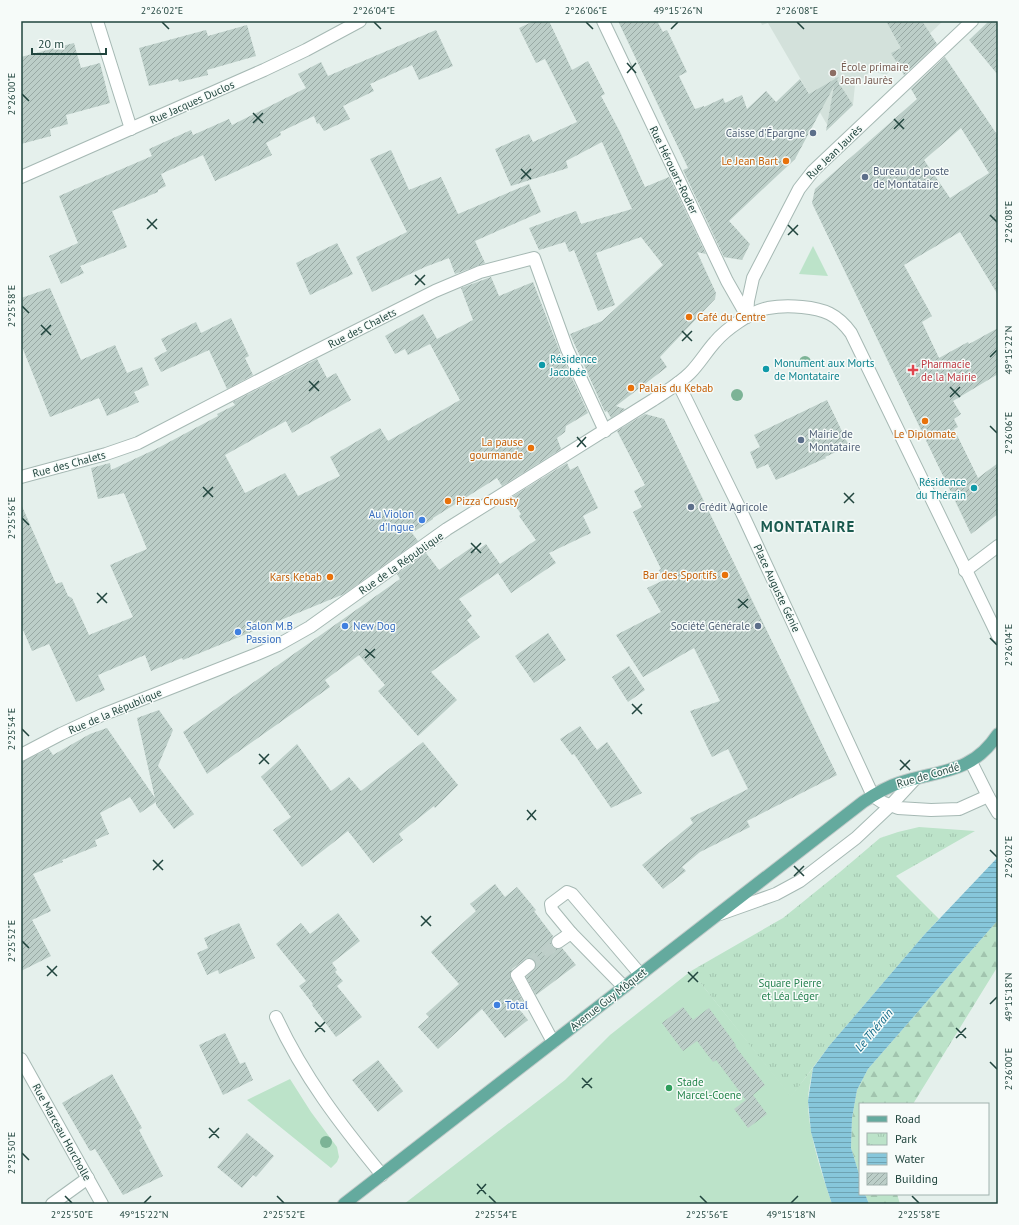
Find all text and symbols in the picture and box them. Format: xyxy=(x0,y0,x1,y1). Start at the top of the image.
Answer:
text: 2°26'02"E xyxy=(141,4,183,17)
text: 2°26'04"E xyxy=(353,4,395,17)
text: 2°26'06"E xyxy=(565,4,607,17)
text: 49°15'26"N xyxy=(653,4,703,17)
text: 2°26'08"E xyxy=(776,4,818,17)
scale bar xyxy=(32,30,106,56)
text: 20 m xyxy=(38,36,64,51)
place label: École primaire Jean Jaurès xyxy=(840,60,909,87)
marker: École primaire Jean Jaurès xyxy=(828,68,838,78)
text: 2°26'00"E xyxy=(5,73,18,115)
street label: Rue Jacques Duclos xyxy=(148,77,237,127)
street label: Rue Jean Jaurès xyxy=(803,121,865,182)
street label: Rue Hérouart-Rodier xyxy=(647,124,702,217)
place label: Caisse d'Épargne xyxy=(726,126,805,140)
marker: Caisse d'Épargne xyxy=(808,128,818,138)
place label: Le Jean Bart xyxy=(722,154,778,168)
marker: Le Jean Bart xyxy=(781,156,791,166)
place label: Bureau de poste de Montataire xyxy=(873,164,950,191)
marker: Bureau de poste de Montataire xyxy=(860,172,870,182)
text: 2°26'08"E xyxy=(1002,201,1015,243)
text: 2°25'58"E xyxy=(5,285,18,327)
street label: Rue des Chalets xyxy=(325,305,399,351)
place label: Café du Centre xyxy=(697,310,766,324)
marker: Café du Centre xyxy=(684,312,694,322)
text: 49°15'22"N xyxy=(1002,325,1015,375)
place label: Résidence Jacobée xyxy=(549,352,597,379)
place label: Monument aux Morts de Montataire xyxy=(774,356,875,383)
place label: Pharmacie de la Mairie xyxy=(921,357,977,384)
marker: Résidence Jacobée xyxy=(537,360,547,370)
marker: Monument aux Morts de Montataire xyxy=(761,364,771,374)
marker: Pharmacie de la Mairie xyxy=(908,365,918,375)
place label: Palais du Kebab xyxy=(639,381,713,395)
marker: Palais du Kebab xyxy=(626,383,636,393)
text: 2°26'06"E xyxy=(1002,412,1015,454)
marker: Le Diplomate xyxy=(920,416,930,426)
place label: Mairie de Montataire xyxy=(809,427,861,454)
place label: Le Diplomate xyxy=(894,427,957,441)
place label: La pause gourmande xyxy=(470,435,523,462)
marker: Mairie de Montataire xyxy=(796,435,806,445)
marker: La pause gourmande xyxy=(526,443,536,453)
street label: Rue des Chalets xyxy=(31,447,107,480)
place label: Résidence du Thérain xyxy=(916,475,966,502)
marker: Résidence du Thérain xyxy=(969,483,979,493)
place label: Pizza Crousty xyxy=(456,494,519,508)
marker: Pizza Crousty xyxy=(443,496,453,506)
text: 2°25'56"E xyxy=(5,497,18,539)
place label: Crédit Agricole xyxy=(699,500,768,514)
marker: Crédit Agricole xyxy=(686,502,696,512)
place label: Au Violon d'Ingue xyxy=(369,507,414,534)
marker: Au Violon d'Ingue xyxy=(417,515,427,525)
district label: MONTATAIRE xyxy=(761,517,855,536)
street label: Rue de la République xyxy=(356,528,446,597)
street label: Place Auguste Génie xyxy=(750,542,804,635)
place label: Bar des Sportifs xyxy=(643,568,717,582)
place label: Kars Kebab xyxy=(270,570,322,584)
marker: Bar des Sportifs xyxy=(720,570,730,580)
marker: Kars Kebab xyxy=(325,572,335,582)
place label: Salon M.B Passion xyxy=(246,619,293,646)
place label: New Dog xyxy=(353,619,396,633)
place label: Société Générale xyxy=(671,619,750,633)
marker: New Dog xyxy=(340,621,350,631)
marker: Société Générale xyxy=(753,621,763,631)
text: 2°26'04"E xyxy=(1002,624,1015,666)
marker: Salon M.B Passion xyxy=(233,627,243,637)
street label: Rue de la République xyxy=(66,685,164,737)
text: 2°25'54"E xyxy=(5,708,18,750)
street label: Rue de Condé xyxy=(895,759,961,791)
text: 2°26'02"E xyxy=(1002,836,1015,878)
text: 2°25'52"E xyxy=(5,920,18,962)
street label: Avenue Guy Môquet xyxy=(567,965,649,1033)
text: 49°15'18"N xyxy=(1002,972,1015,1022)
park label: Square Pierre et Léa Léger xyxy=(758,976,822,1003)
place label: Total xyxy=(505,998,529,1012)
marker: Total xyxy=(492,1000,502,1010)
water label: Le Thérain xyxy=(851,1005,896,1054)
text: 2°26'00"E xyxy=(1002,1048,1015,1090)
place label: Stade Marcel-Coene xyxy=(677,1075,742,1102)
street label: Rue Marceau Horcholle xyxy=(29,1081,95,1184)
marker: Stade Marcel-Coene xyxy=(664,1083,674,1093)
legend xyxy=(859,1103,989,1195)
text: Road xyxy=(895,1111,920,1126)
text: Park xyxy=(895,1131,917,1146)
text: 2°25'50"E xyxy=(5,1132,18,1174)
text: Water xyxy=(895,1151,925,1166)
text: Building xyxy=(895,1171,938,1186)
text: 2°25'50"E xyxy=(51,1208,93,1221)
text: 49°15'22"N xyxy=(119,1208,169,1221)
text: 2°25'52"E xyxy=(263,1208,305,1221)
text: 2°25'54"E xyxy=(475,1208,517,1221)
text: 2°25'56"E xyxy=(686,1208,728,1221)
text: 49°15'18"N xyxy=(766,1208,816,1221)
text: 2°25'58"E xyxy=(898,1208,940,1221)

